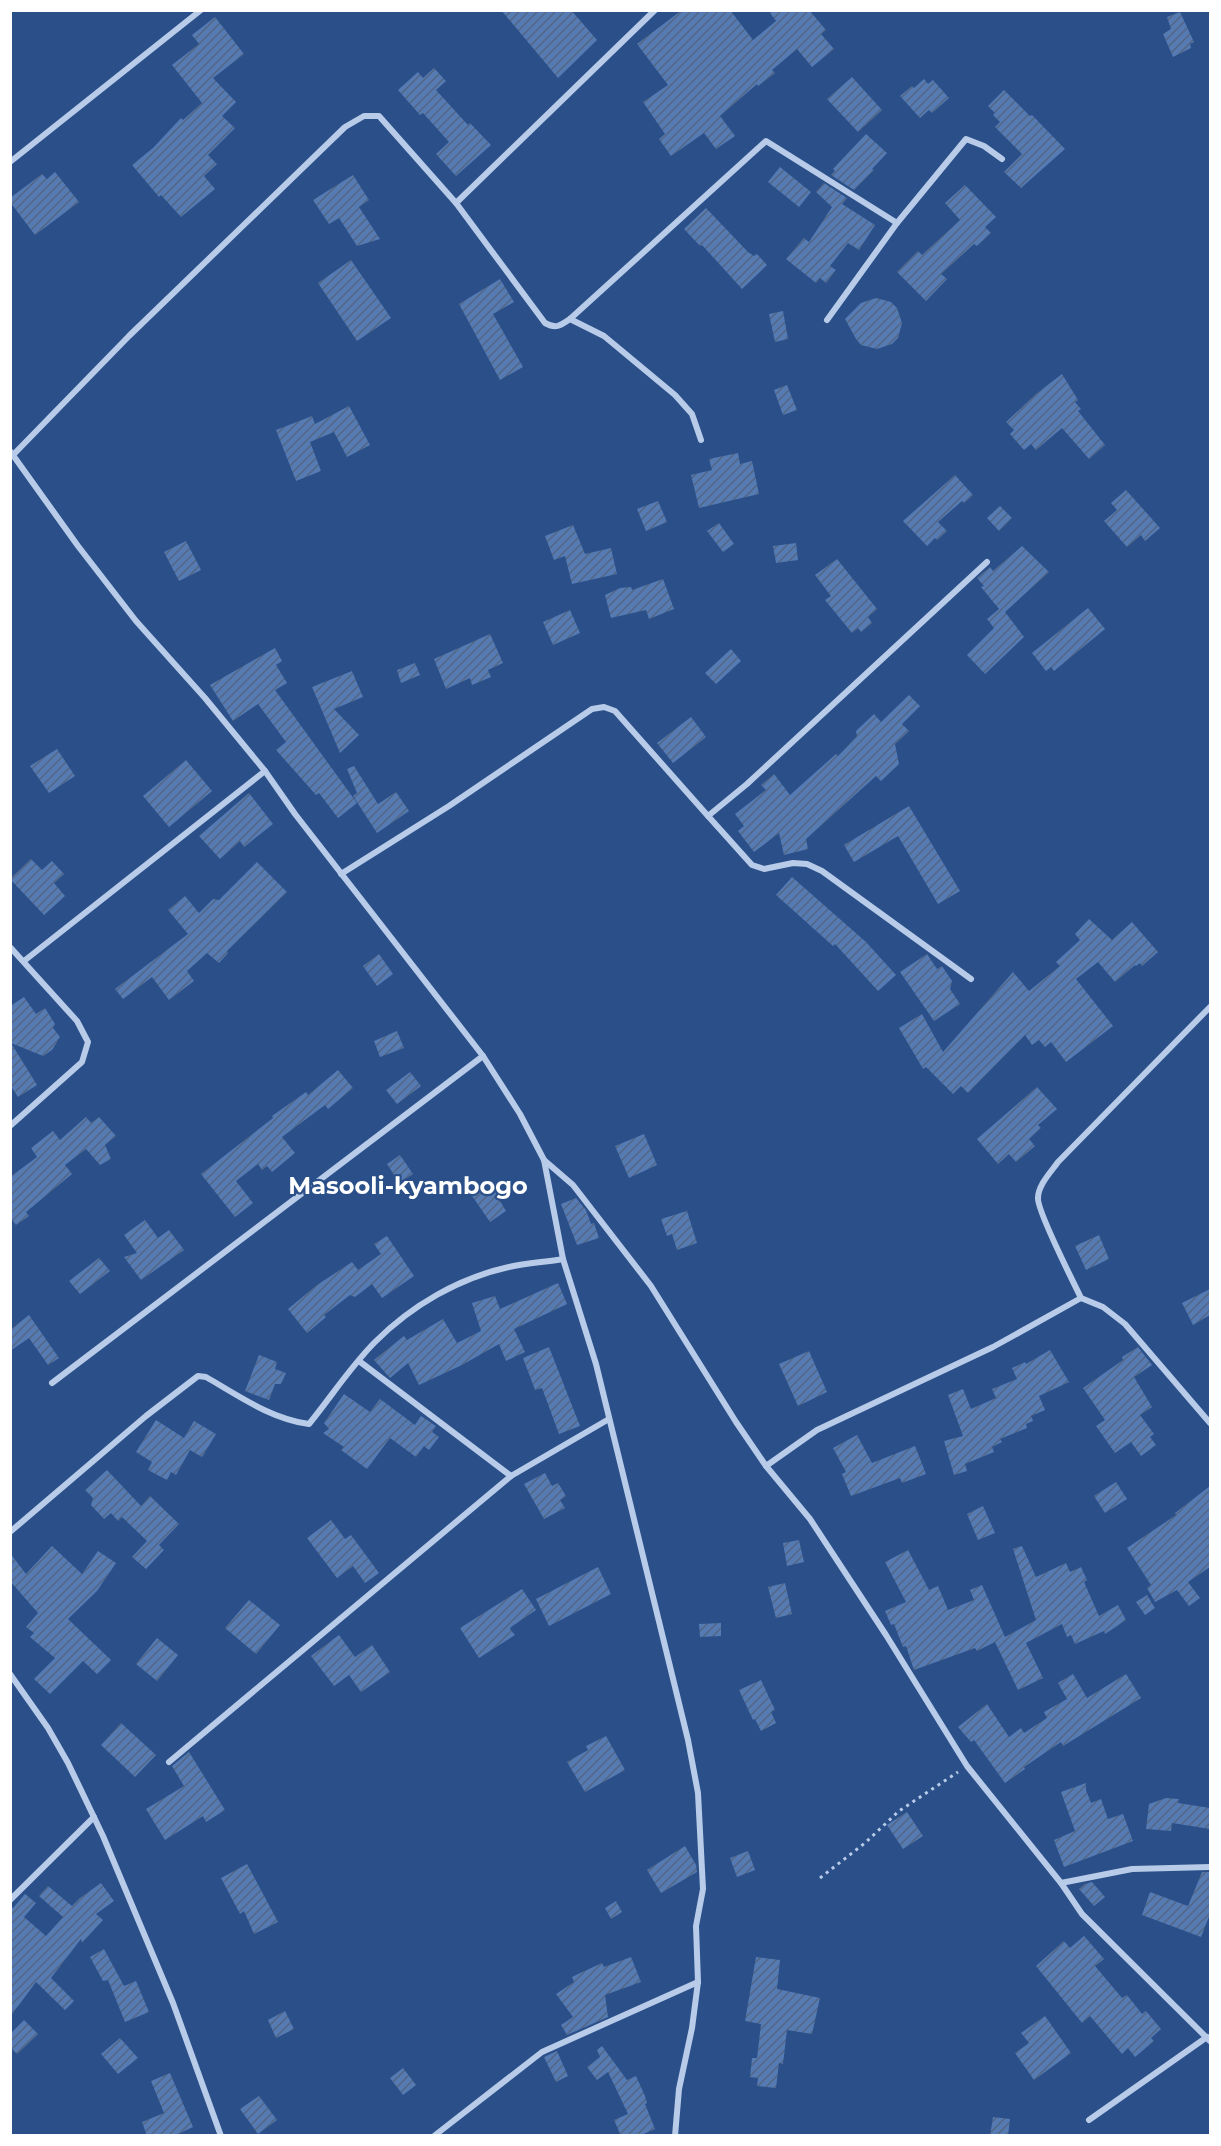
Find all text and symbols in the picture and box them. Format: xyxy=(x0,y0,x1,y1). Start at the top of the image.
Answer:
district label: Masooli-kyambogo xyxy=(288,1171,528,1200)

